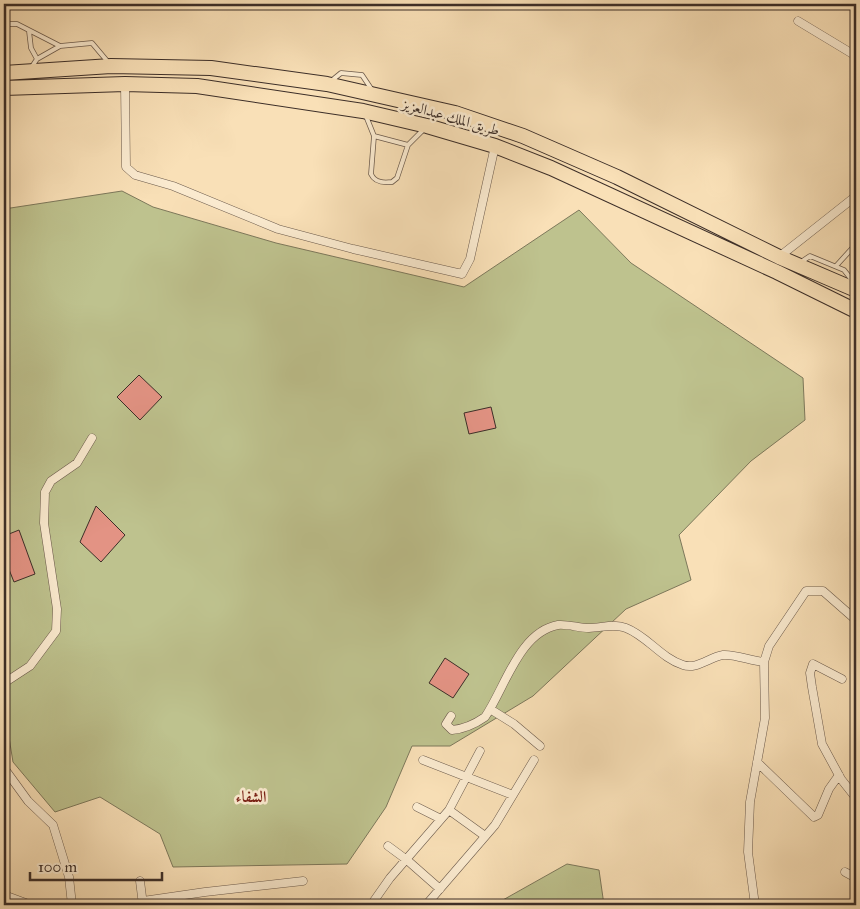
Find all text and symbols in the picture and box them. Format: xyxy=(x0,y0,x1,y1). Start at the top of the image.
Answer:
street label: طريق الملك عبدالعزيز xyxy=(398,94,502,140)
district label: الشفاء xyxy=(235,787,267,806)
scale bar xyxy=(30,849,162,881)
text: 100 m xyxy=(38,858,78,876)

